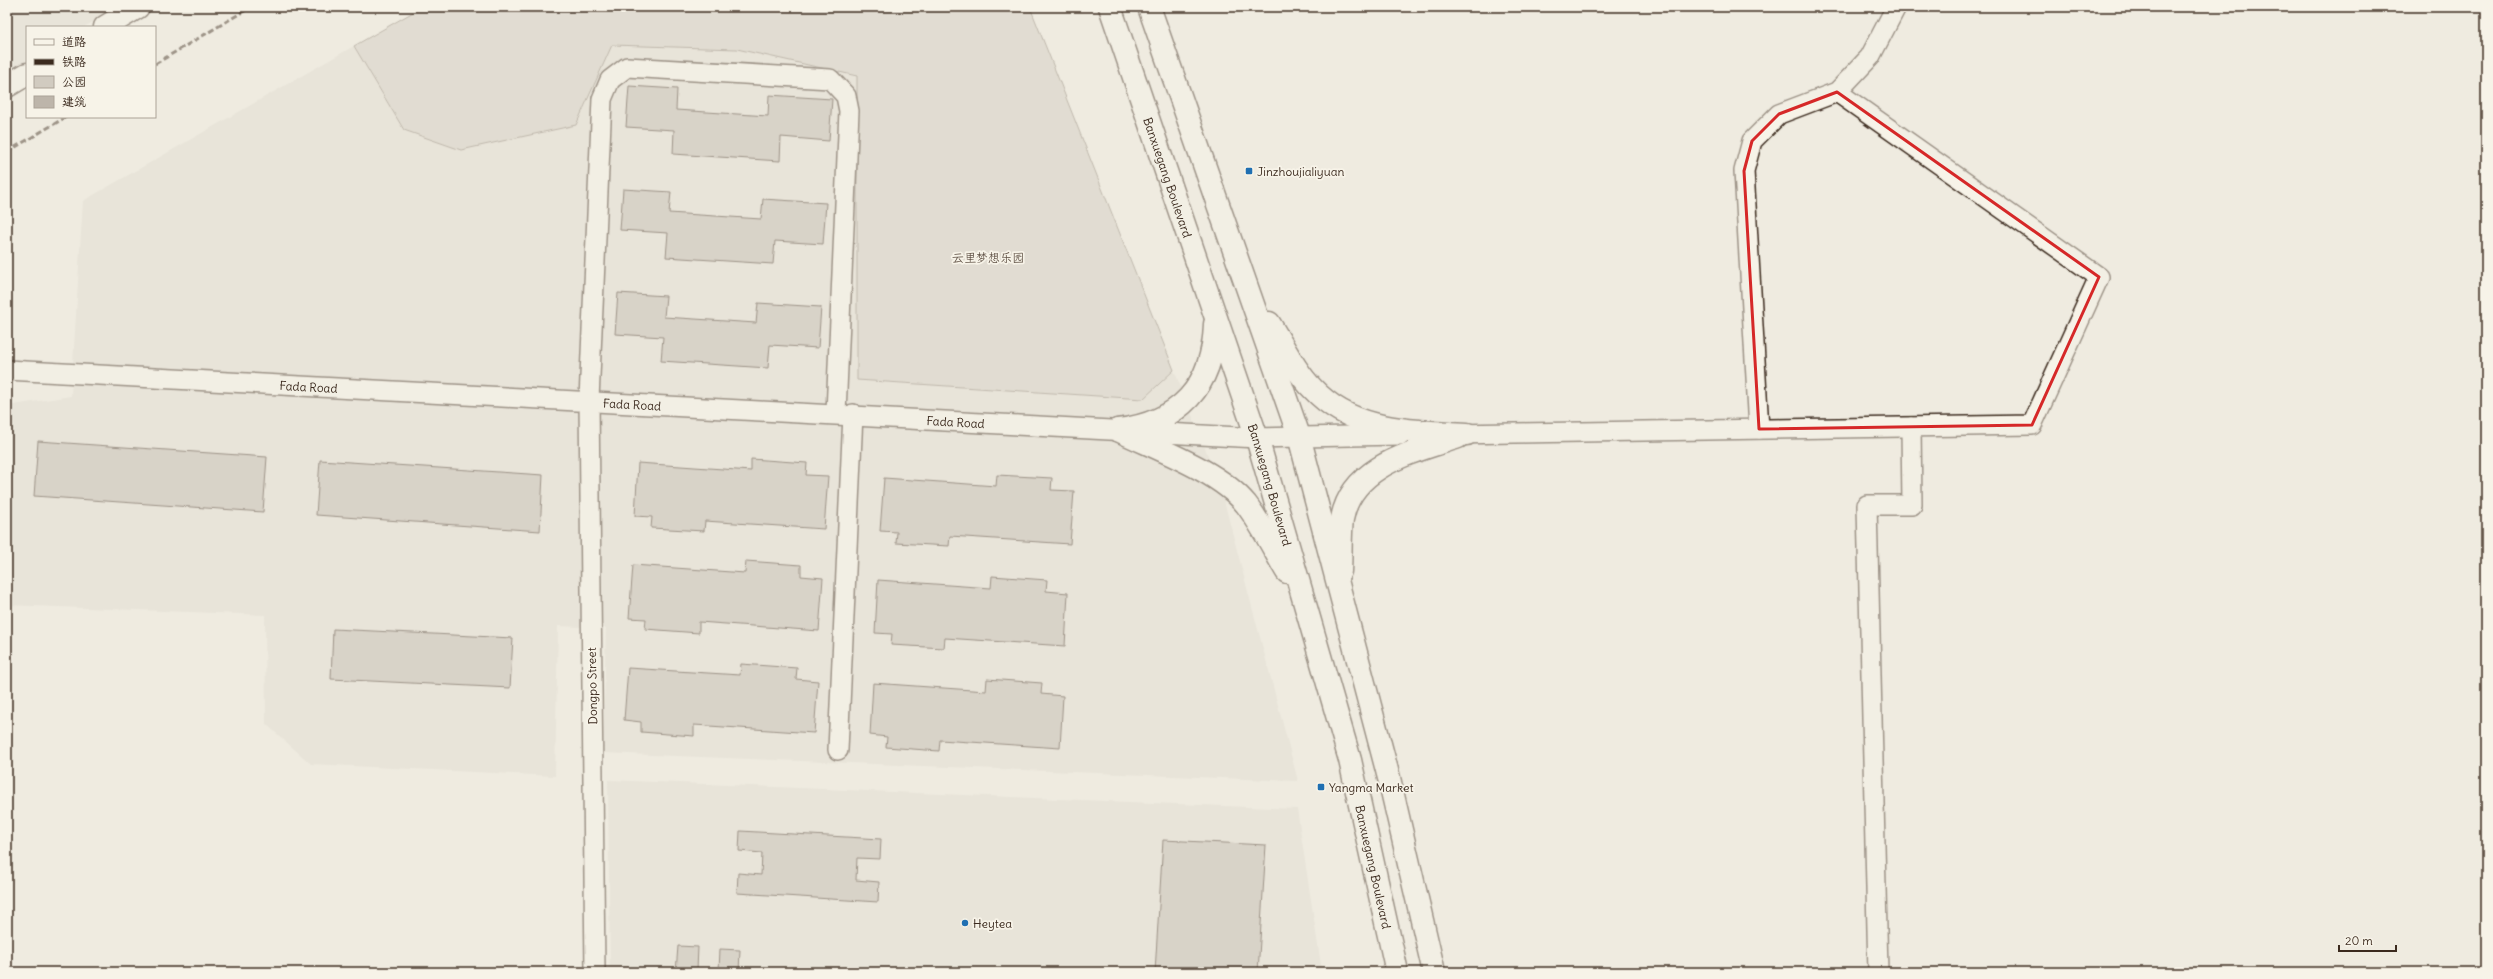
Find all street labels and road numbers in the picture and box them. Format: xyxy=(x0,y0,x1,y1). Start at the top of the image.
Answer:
street label: Banxuegang Boulevard xyxy=(1141,115,1196,240)
street label: Fada Road xyxy=(279,377,338,395)
street label: Fada Road xyxy=(603,395,661,413)
street label: Fada Road xyxy=(926,413,985,431)
street label: Banxuegang Boulevard xyxy=(1245,422,1295,547)
street label: Dongpo Street xyxy=(584,647,600,725)
street label: Banxuegang Boulevard xyxy=(1353,804,1395,930)

